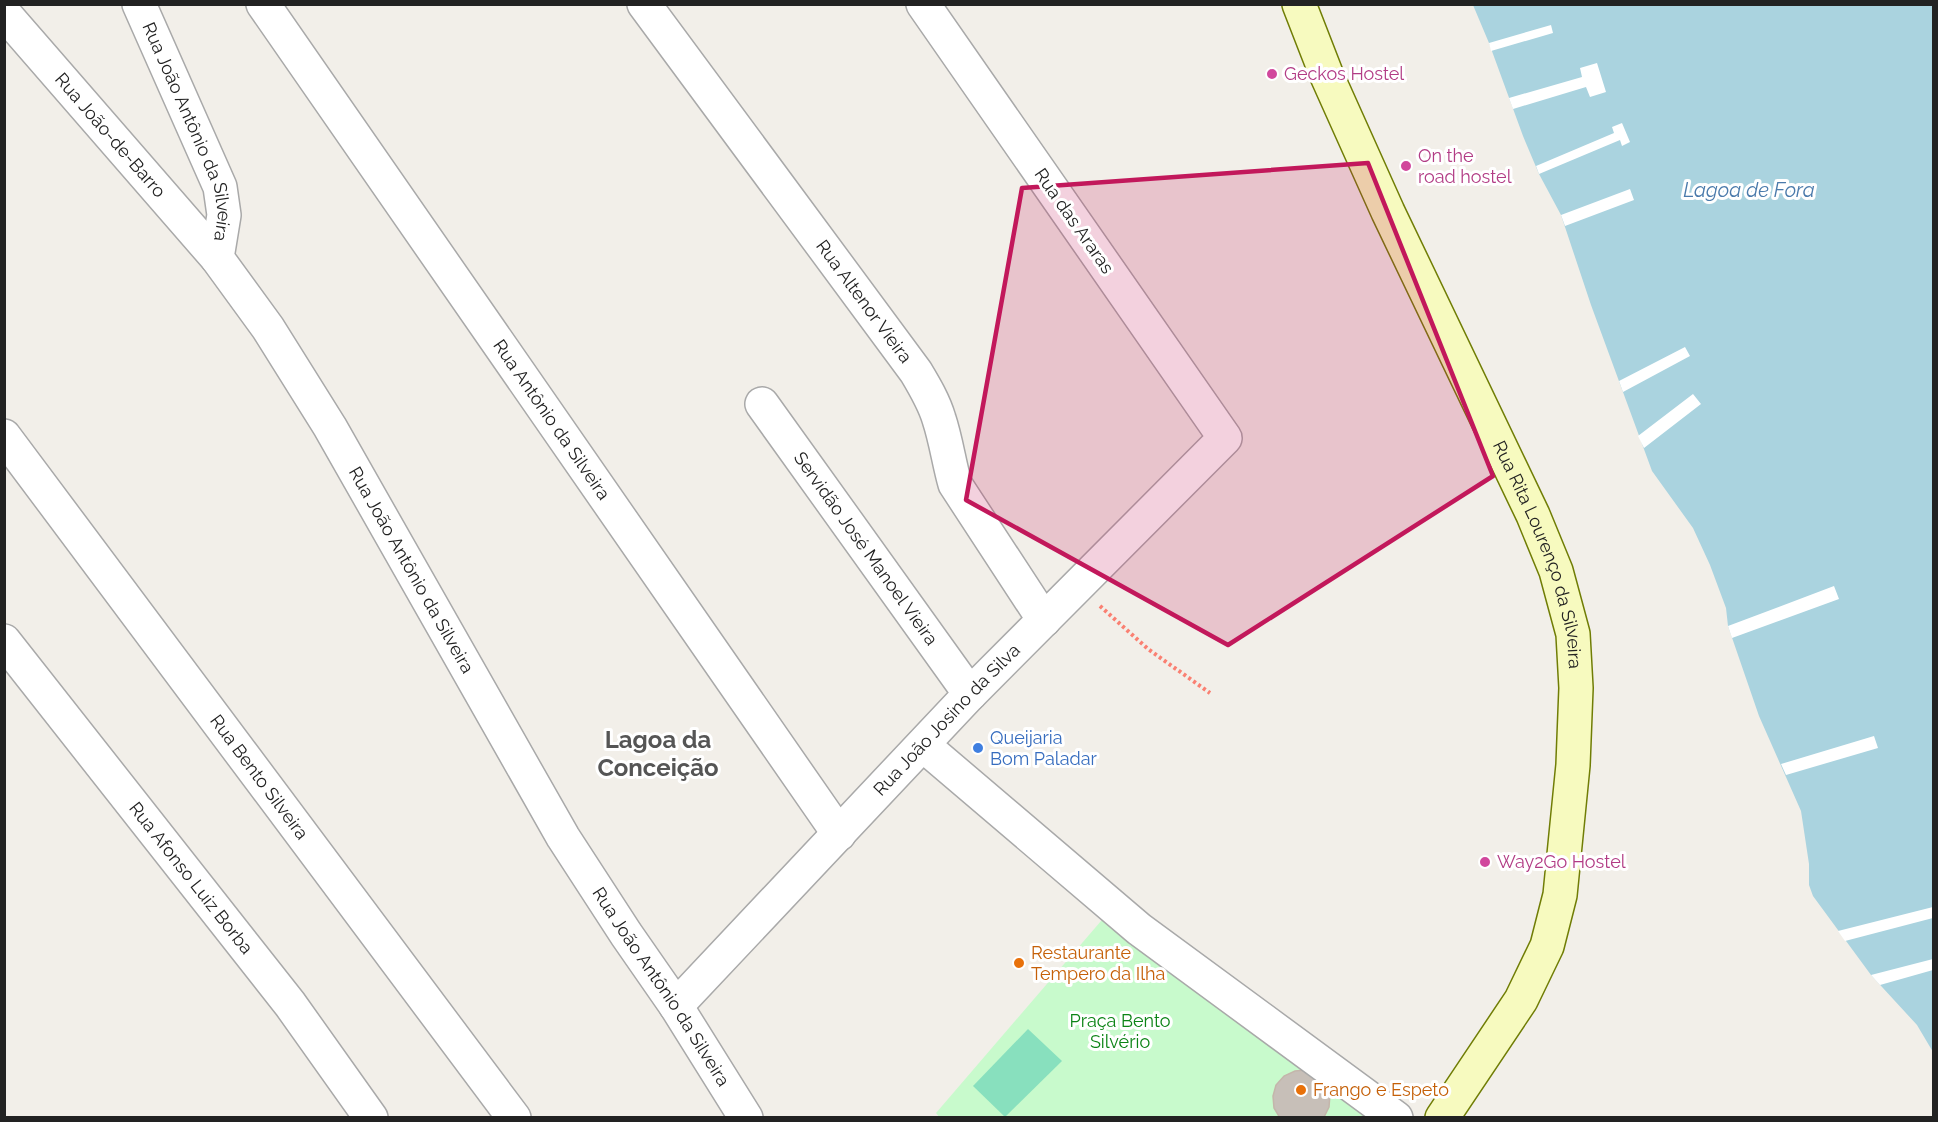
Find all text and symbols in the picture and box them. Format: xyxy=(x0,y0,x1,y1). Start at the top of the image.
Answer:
street label: Rua João Antônio da Silveira xyxy=(138,19,236,243)
place label: Geckos Hostel xyxy=(1284,63,1404,84)
marker: Geckos Hostel xyxy=(1265,67,1279,81)
street label: Rua João-de-Barro xyxy=(51,68,171,202)
place label: On the road hostel xyxy=(1418,145,1512,187)
marker: On the road hostel xyxy=(1399,159,1413,173)
street label: Rua das Araras xyxy=(1030,164,1119,278)
water label: Lagoa de Fora xyxy=(1683,178,1815,202)
street label: Rua Altenor Vieira xyxy=(812,236,917,367)
street label: Rua Antônio da Silveira xyxy=(489,335,615,503)
street label: Rua Rita Lourenço da Silveira xyxy=(1489,437,1586,669)
street label: Servidão José Manoel Vieira xyxy=(790,448,943,649)
street label: Rua João Antônio da Silveira xyxy=(345,463,479,677)
street label: Rua João Josino da Silva xyxy=(869,639,1024,800)
street label: Rua Bento Silveira xyxy=(206,710,313,843)
district label: Lagoa da Conceição xyxy=(597,725,719,782)
place label: Queijaria Bom Paladar xyxy=(990,727,1097,769)
marker: Queijaria Bom Paladar xyxy=(971,741,985,755)
street label: Rua Afonso Luiz Borba xyxy=(125,798,258,958)
place label: Way2Go Hostel xyxy=(1497,851,1626,872)
marker: Way2Go Hostel xyxy=(1478,855,1492,869)
street label: Rua João Antônio da Silveira xyxy=(588,883,734,1090)
place label: Restaurante Tempero da Ilha xyxy=(1031,942,1165,984)
marker: Restaurante Tempero da Ilha xyxy=(1012,956,1026,970)
park label: Praça Bento Silvério xyxy=(1069,1010,1171,1052)
place label: Frango e Espeto xyxy=(1313,1079,1449,1100)
marker: Frango e Espeto xyxy=(1294,1083,1308,1097)

